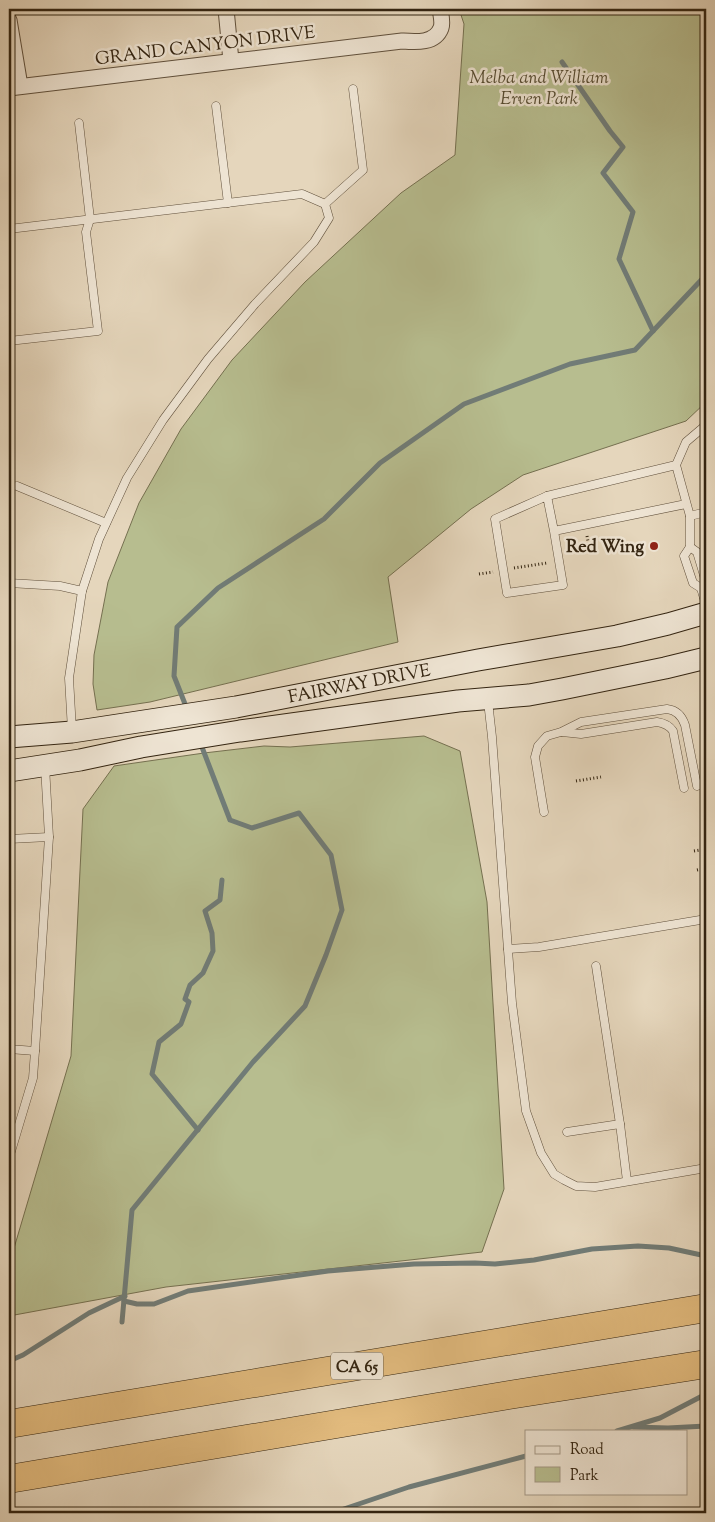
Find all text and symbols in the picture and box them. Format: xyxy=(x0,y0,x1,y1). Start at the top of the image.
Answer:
street label: GRAND CANYON DRIVE xyxy=(94,21,317,73)
park label: Melba and William Erven Park xyxy=(469,66,609,113)
place label: Red Wing xyxy=(566,535,644,561)
marker: Red Wing xyxy=(648,540,660,552)
street label: FAIRWAY DRIVE xyxy=(286,658,433,712)
road number: CA 65 xyxy=(331,1352,383,1380)
legend xyxy=(525,1430,688,1494)
text: Road xyxy=(570,1440,604,1461)
text: Park xyxy=(570,1466,599,1487)

